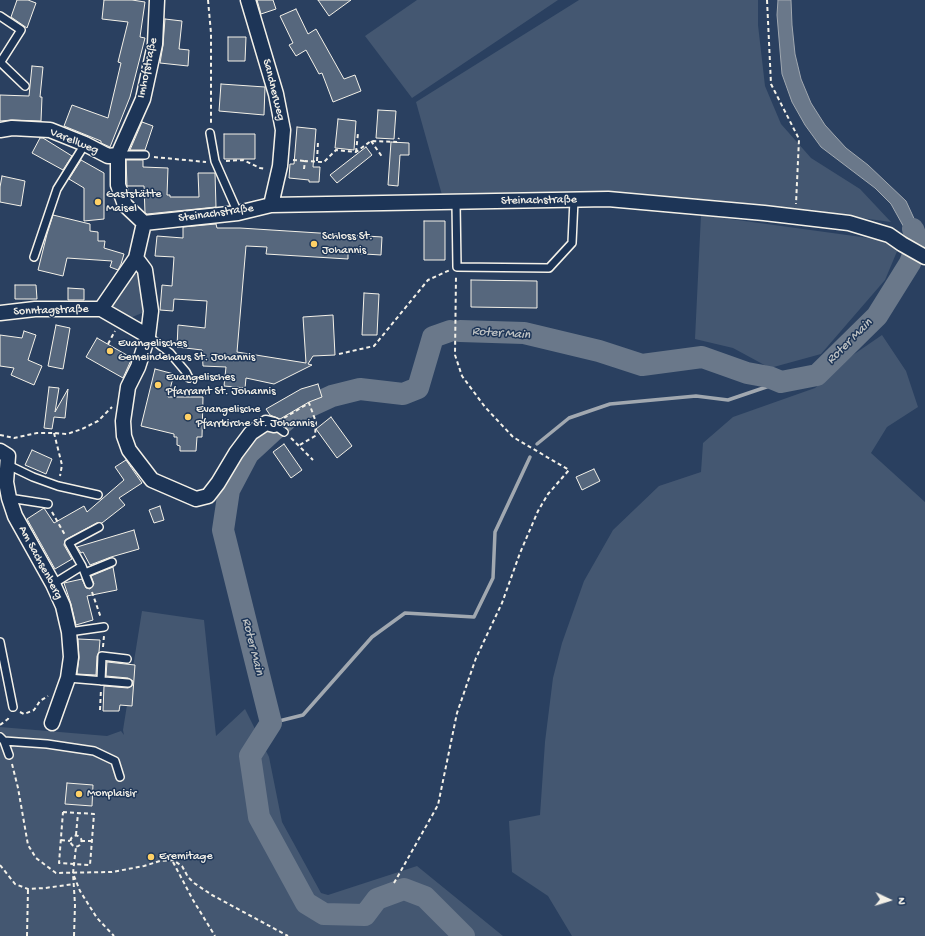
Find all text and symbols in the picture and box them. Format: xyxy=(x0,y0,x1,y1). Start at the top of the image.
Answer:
street label: Imhofstraße xyxy=(135,36,161,100)
street label: Sandnerweg xyxy=(258,57,288,123)
street label: Varellweg xyxy=(47,126,101,158)
place label: Gaststätte Maisel xyxy=(106,188,162,216)
street label: Steinachstraße xyxy=(501,193,577,209)
marker: Gaststätte Maisel xyxy=(93,197,103,207)
street label: Steinachstraße xyxy=(177,202,255,226)
place label: Schloss St. Johannis xyxy=(322,230,373,258)
marker: Schloss St. Johannis xyxy=(309,239,319,249)
street label: Sonntagstraße xyxy=(13,302,89,320)
water label: Roter Main xyxy=(824,316,876,368)
water label: Roter Main xyxy=(471,324,531,344)
place label: Evangelisches Gemeindehaus St. Johannis xyxy=(118,337,255,365)
marker: Evangelisches Gemeindehaus St. Johannis xyxy=(105,346,115,356)
place label: Evangelisches Pfarramt St. Johannis xyxy=(166,371,276,399)
marker: Evangelisches Pfarramt St. Johannis xyxy=(153,380,163,390)
place label: Evangelische Pfarrkirche St. Johannis xyxy=(196,403,314,431)
marker: Evangelische Pfarrkirche St. Johannis xyxy=(183,412,193,422)
street label: Am Sachsenberg xyxy=(15,524,65,602)
water label: Roter Main xyxy=(237,617,267,677)
place label: Monplaisir xyxy=(87,787,136,801)
marker: Monplaisir xyxy=(74,789,84,799)
place label: Eremitage xyxy=(159,850,213,864)
marker: Eremitage xyxy=(146,852,156,862)
north arrow xyxy=(869,880,909,920)
text: N xyxy=(895,897,907,905)

